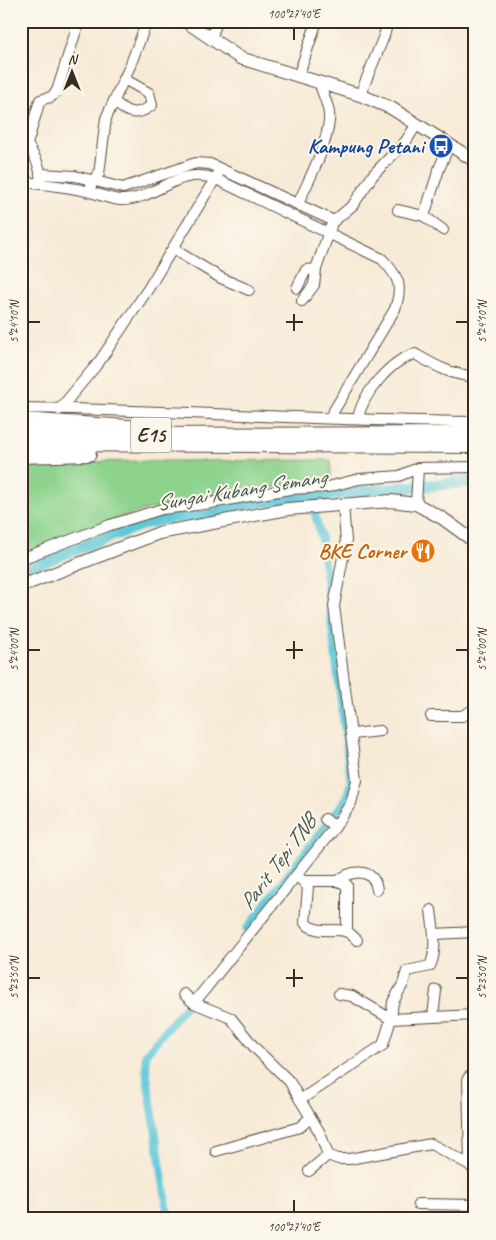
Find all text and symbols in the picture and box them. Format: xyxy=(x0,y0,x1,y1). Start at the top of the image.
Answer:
text: 100°27'40"E xyxy=(268,6,322,22)
north arrow xyxy=(48,48,98,98)
text: N xyxy=(68,51,79,68)
place label: Kampung Petani xyxy=(308,133,427,159)
bus stop icon: Kampung Petani xyxy=(428,133,454,159)
text: 5°24'10"N xyxy=(6,299,22,343)
text: 5°24'10"N xyxy=(474,299,490,343)
road number: E15 xyxy=(131,418,171,452)
water label: Sungai Kubang Semang xyxy=(154,462,331,517)
place label: BKE Corner xyxy=(318,538,408,564)
restaurant icon: BKE Corner xyxy=(410,538,436,564)
text: 5°24'00"N xyxy=(6,627,22,671)
text: 5°24'00"N xyxy=(474,627,490,671)
water label: Parit Tepi TNB xyxy=(233,806,326,916)
text: 5°23'50"N xyxy=(6,955,22,999)
text: 5°23'50"N xyxy=(474,955,490,999)
text: 100°27'40"E xyxy=(268,1219,322,1235)

